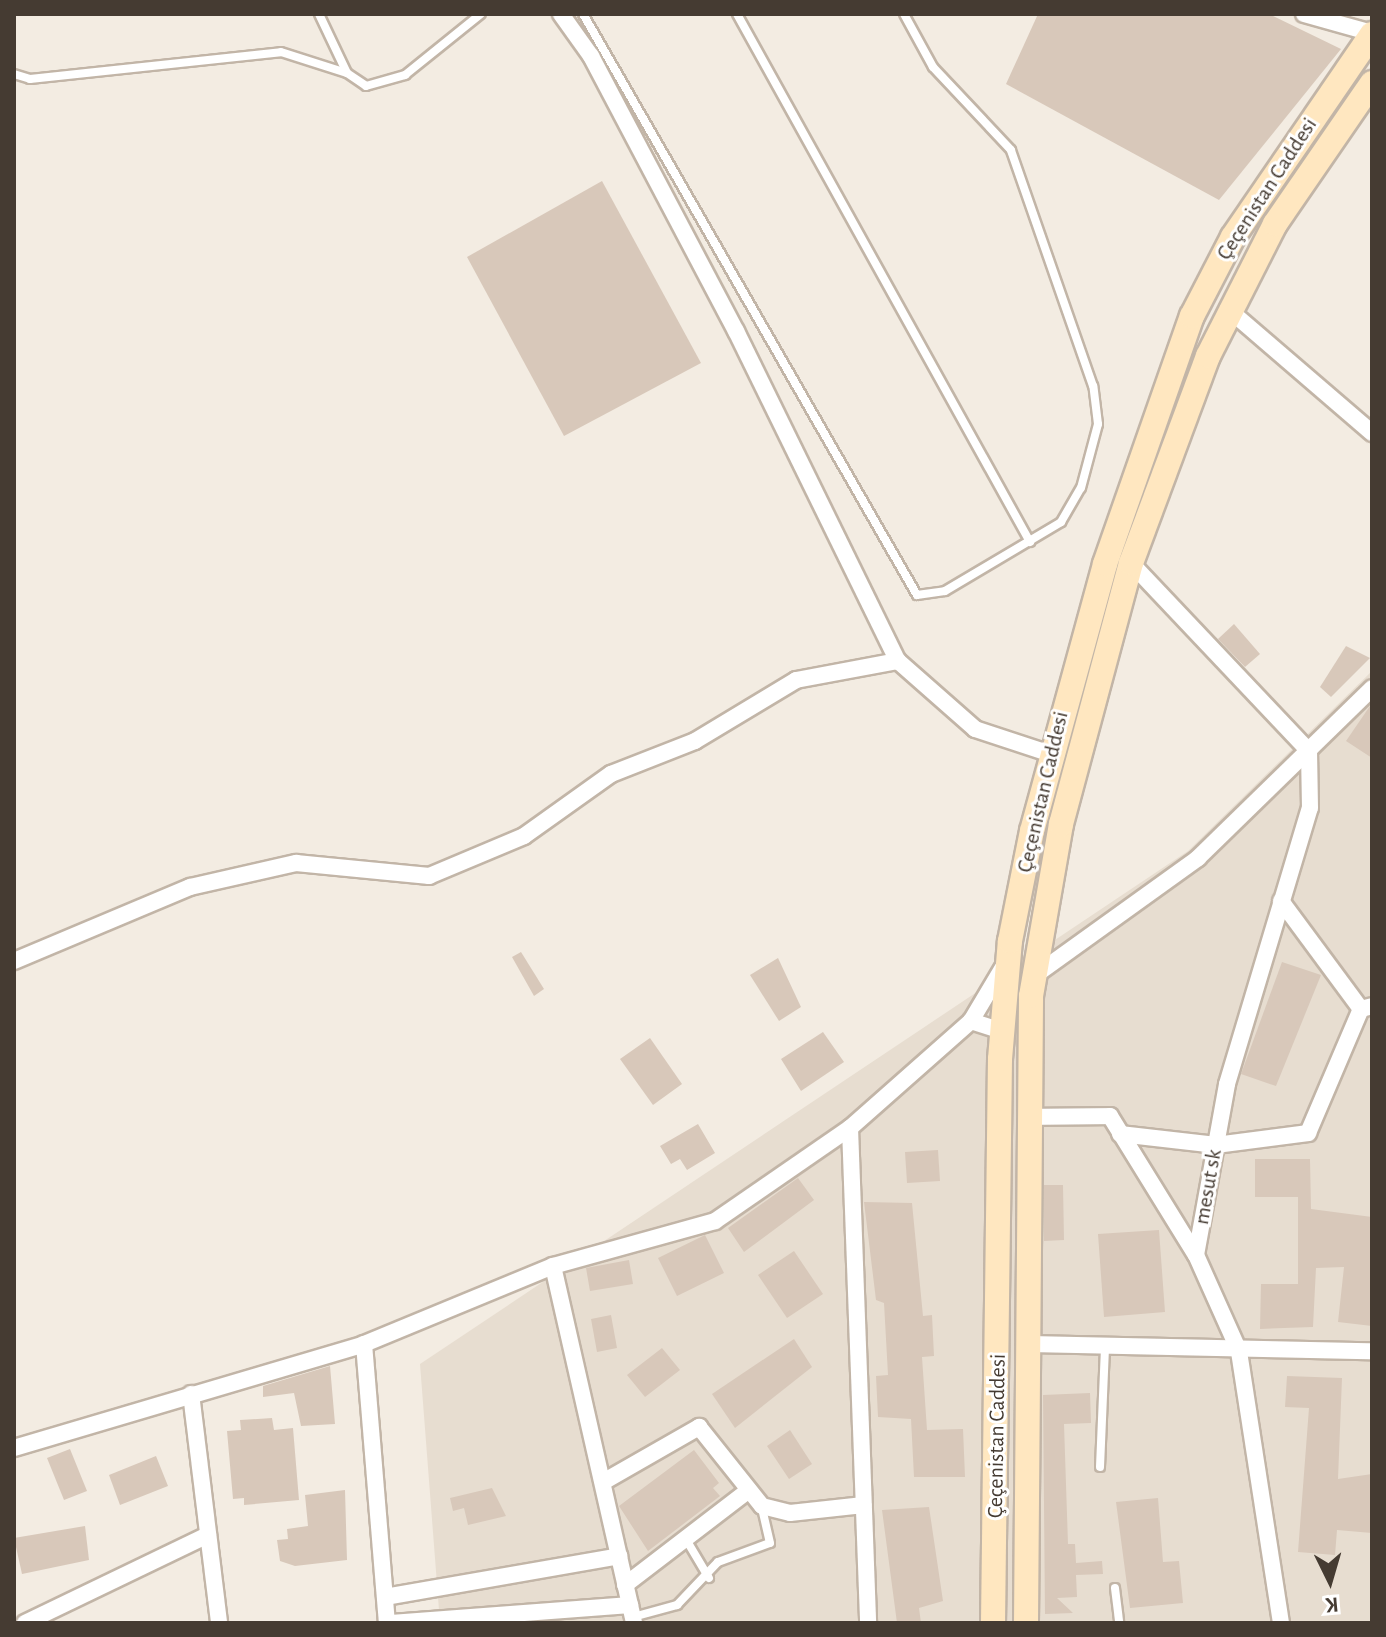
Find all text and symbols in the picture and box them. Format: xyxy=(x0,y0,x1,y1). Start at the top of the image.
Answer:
street label: Çeçenistan Caddesi xyxy=(1211,113,1323,265)
street label: Çeçenistan Caddesi xyxy=(1012,709,1074,875)
street label: mesut sk xyxy=(1188,1147,1228,1227)
street label: Çeçenistan Caddesi xyxy=(982,1354,1012,1518)
north arrow xyxy=(1290,1541,1370,1621)
text: K xyxy=(1325,1593,1339,1616)

